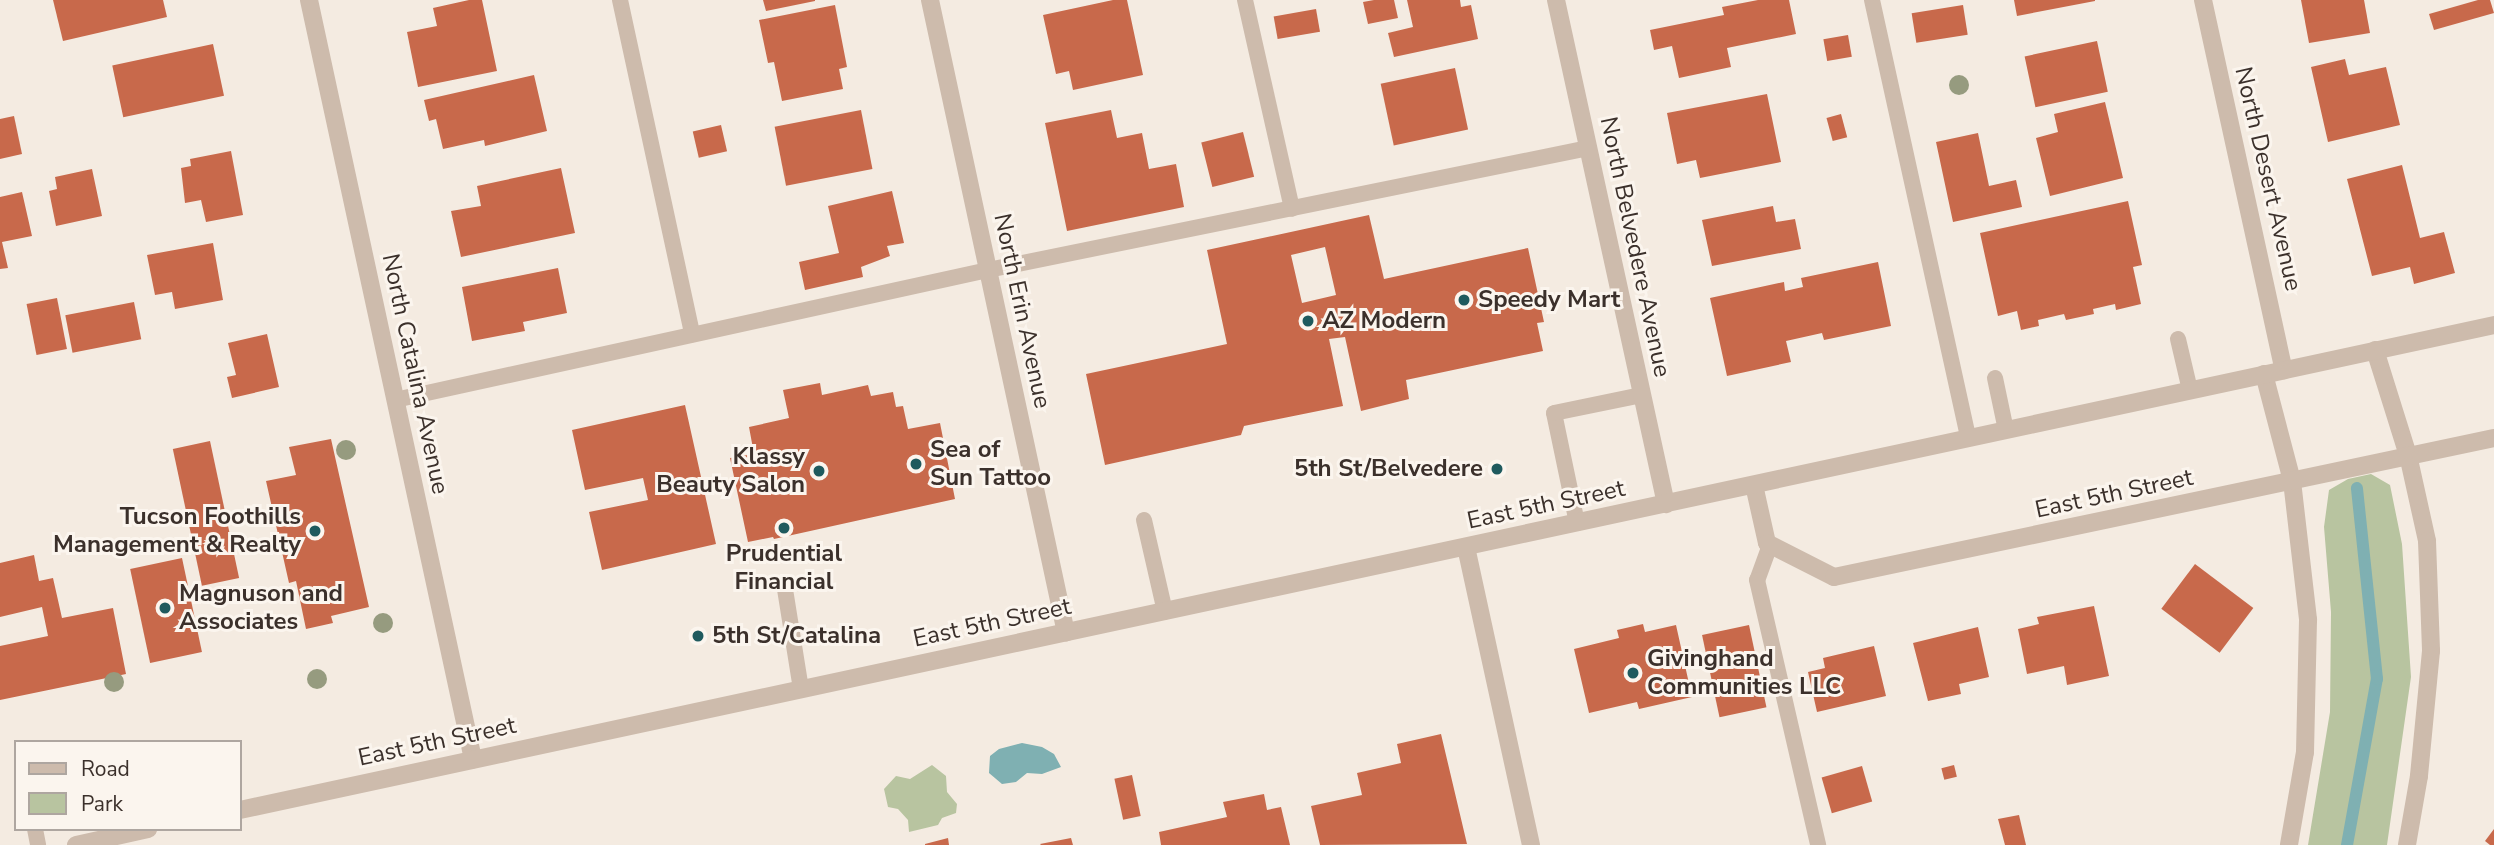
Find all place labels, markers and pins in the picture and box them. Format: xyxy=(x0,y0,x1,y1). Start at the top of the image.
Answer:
place label: Speedy Mart xyxy=(1478,286,1620,314)
marker: Speedy Mart xyxy=(1456,292,1472,308)
place label: AZ Modern xyxy=(1322,307,1446,335)
marker: AZ Modern xyxy=(1300,313,1316,329)
place label: Sea of Sun Tattoo xyxy=(930,436,1051,492)
place label: Klassy Beauty Salon xyxy=(656,443,805,499)
place label: 5th St/Belvedere xyxy=(1294,455,1483,483)
marker: Sea of Sun Tattoo xyxy=(908,456,924,472)
marker: 5th St/Belvedere xyxy=(1489,461,1505,477)
marker: Klassy Beauty Salon xyxy=(811,463,827,479)
place label: Tucson Foothills Management & Realty xyxy=(53,503,301,559)
marker: Prudential Financial xyxy=(776,520,792,536)
marker: Tucson Foothills Management & Realty xyxy=(307,523,323,539)
place label: Prudential Financial xyxy=(726,540,842,596)
place label: Magnuson and Associates xyxy=(179,580,343,636)
marker: Magnuson and Associates xyxy=(157,600,173,616)
place label: 5th St/Catalina xyxy=(712,622,881,650)
marker: 5th St/Catalina xyxy=(690,628,706,644)
place label: Givinghand Communities LLC xyxy=(1647,645,1841,701)
marker: Givinghand Communities LLC xyxy=(1625,665,1641,681)

